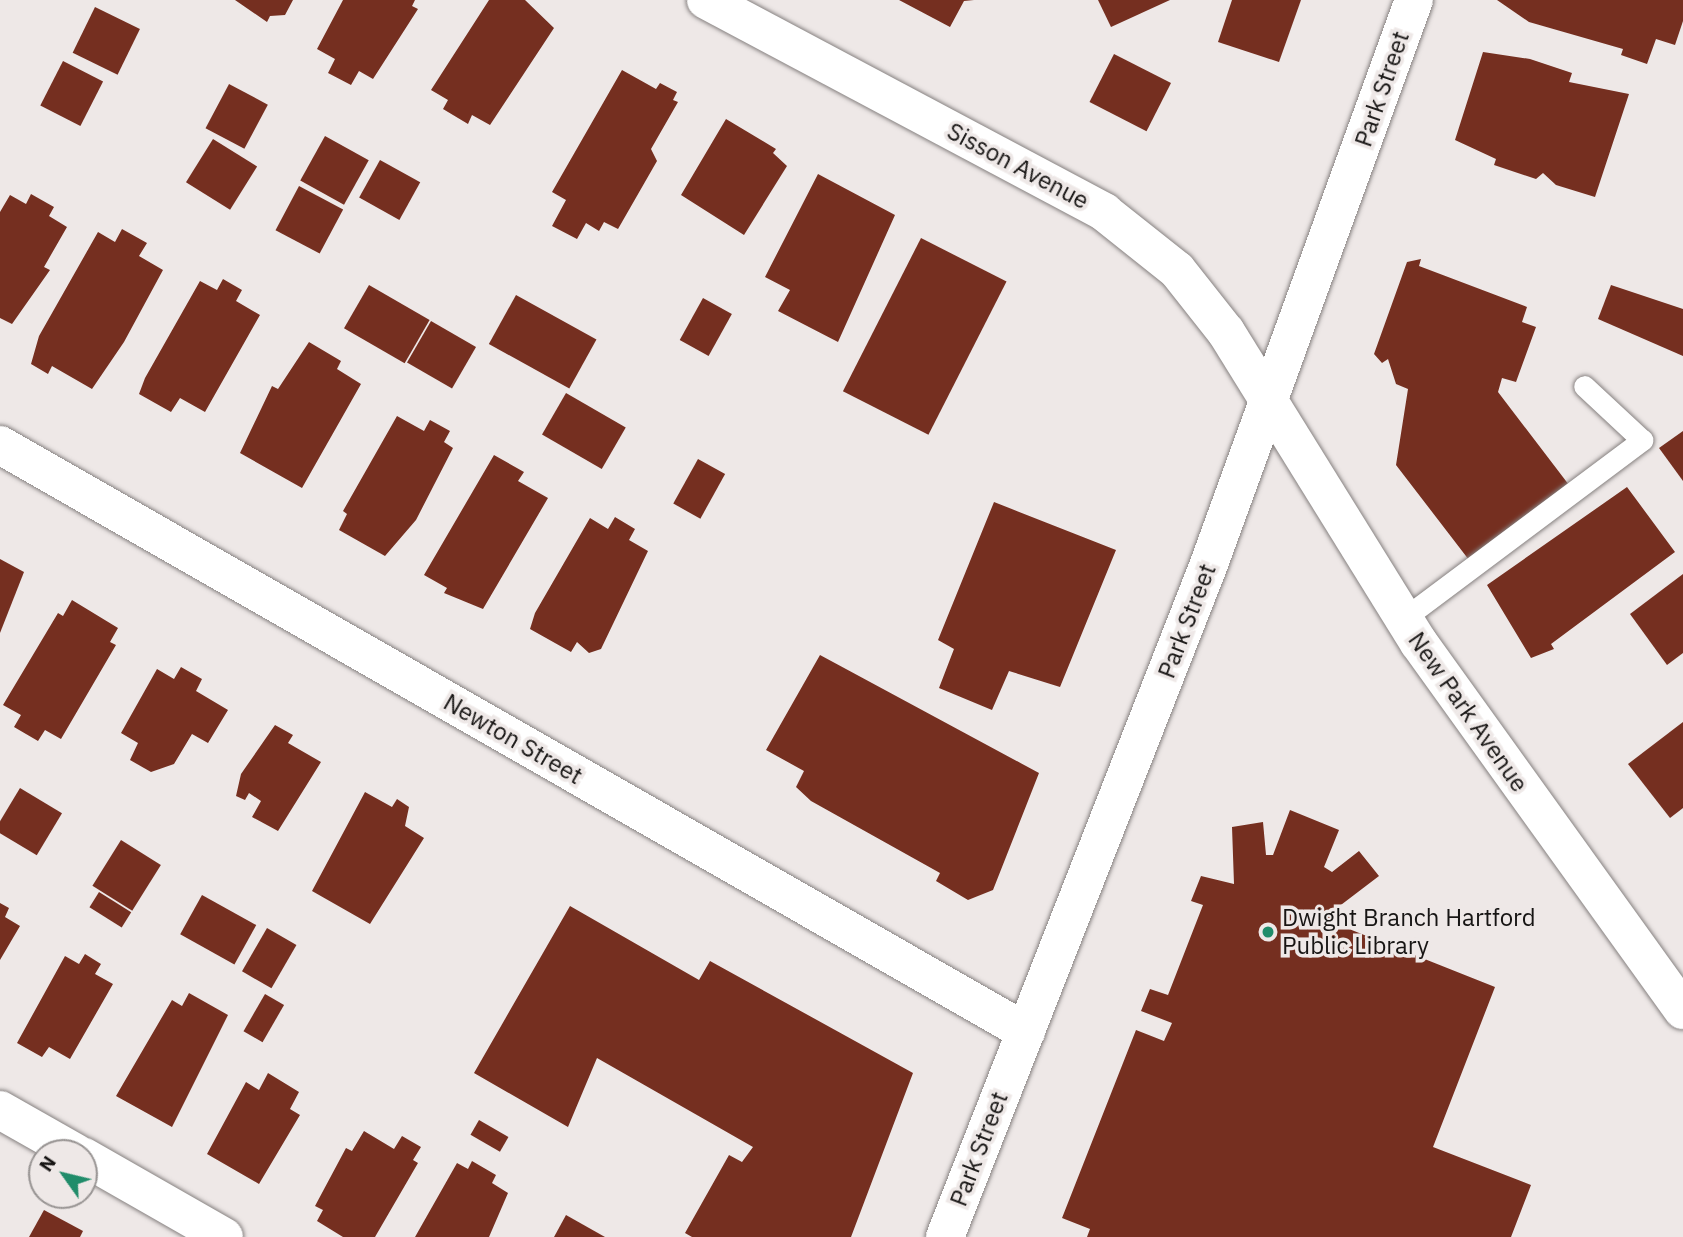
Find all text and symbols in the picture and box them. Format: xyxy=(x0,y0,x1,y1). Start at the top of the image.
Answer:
street label: Park Street xyxy=(1349,28,1415,150)
street label: Sisson Avenue xyxy=(942,117,1094,215)
street label: Park Street xyxy=(1152,560,1222,682)
street label: New Park Avenue xyxy=(1402,627,1534,797)
street label: Newton Street xyxy=(439,688,587,790)
place label: Dwight Branch Hartford Public Library xyxy=(1282,904,1536,960)
marker: Dwight Branch Hartford Public Library xyxy=(1260,924,1276,940)
street label: Park Street xyxy=(944,1088,1014,1210)
north arrow xyxy=(28,1139,98,1209)
text: N xyxy=(33,1151,61,1176)

